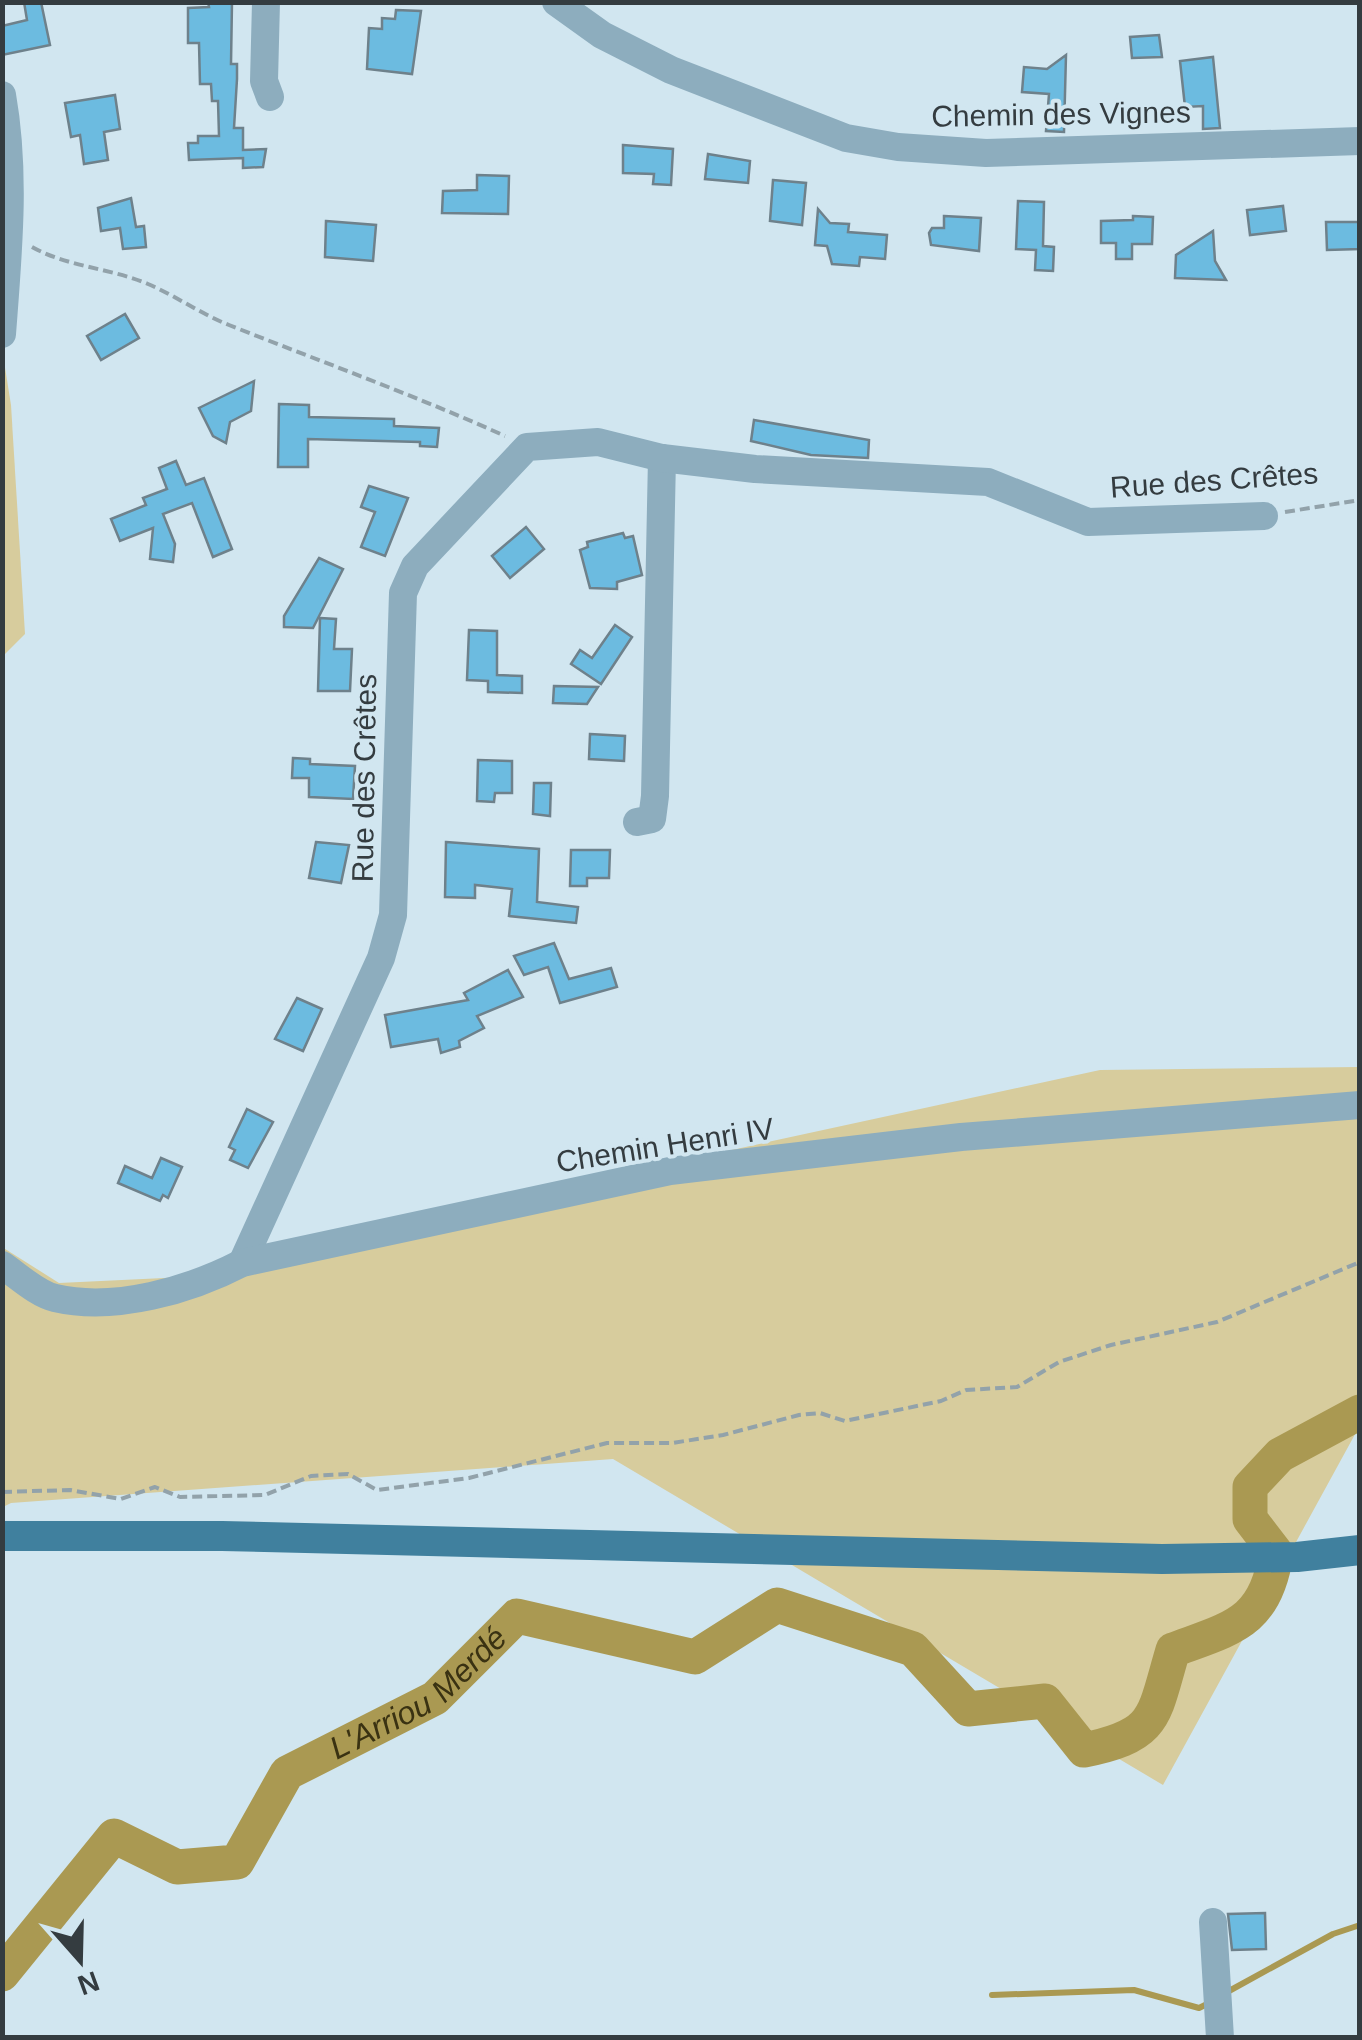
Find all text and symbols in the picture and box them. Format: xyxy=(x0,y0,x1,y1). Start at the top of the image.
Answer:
street label: Chemin des Vignes xyxy=(931,95,1191,133)
street label: Rue des Crêtes xyxy=(1109,456,1319,504)
street label: Rue des Crêtes xyxy=(346,674,382,882)
street label: Chemin Henri IV xyxy=(554,1111,776,1179)
water label: L'Arriou Merdé xyxy=(324,1619,514,1766)
north arrow xyxy=(30,1910,130,2010)
text: N xyxy=(74,1965,103,2001)

